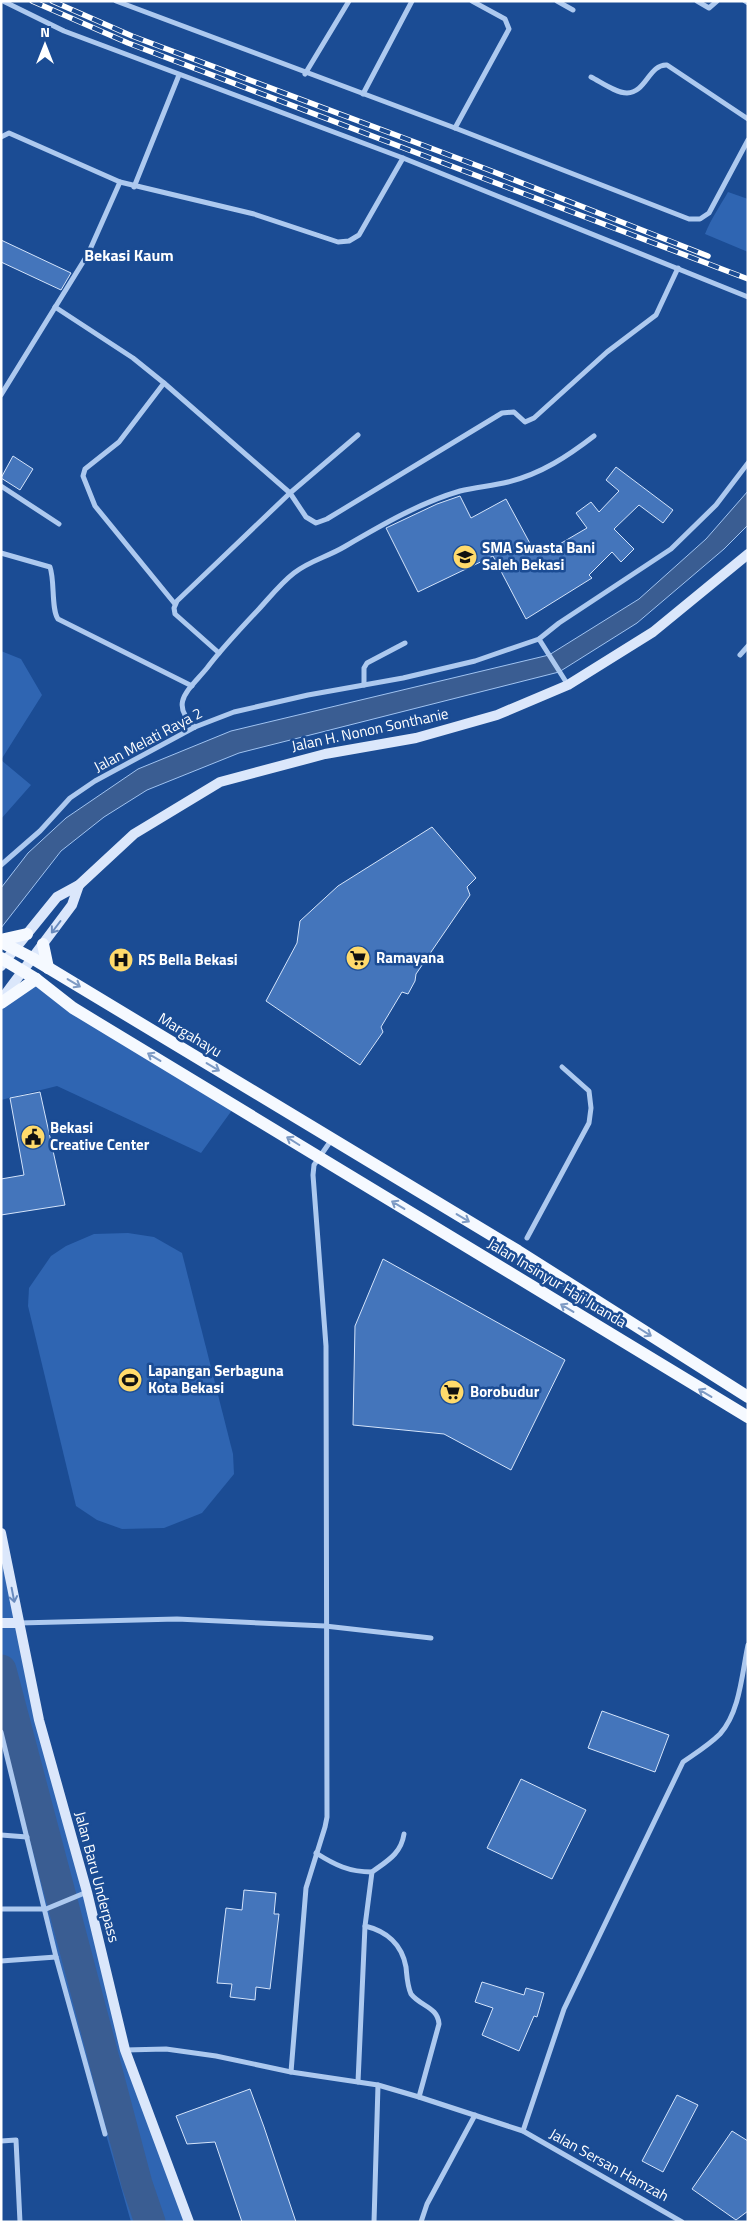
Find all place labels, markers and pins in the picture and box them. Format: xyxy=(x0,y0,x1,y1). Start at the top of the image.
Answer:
place label: SMA Swasta Bani Saleh Bekasi xyxy=(482,536,595,576)
school or university icon: SMA Swasta Bani Saleh Bekasi xyxy=(452,544,478,570)
supermarket icon: Ramayana xyxy=(345,945,371,971)
place label: Ramayana xyxy=(376,946,444,969)
hospital icon: RS Bella Bekasi xyxy=(108,947,134,973)
place label: RS Bella Bekasi xyxy=(138,948,238,971)
place label: Bekasi Creative Center xyxy=(50,1116,150,1156)
public building icon: Bekasi Creative Center xyxy=(20,1124,46,1150)
place label: Lapangan Serbaguna Kota Bekasi xyxy=(148,1359,284,1399)
sports icon: Lapangan Serbaguna Kota Bekasi xyxy=(117,1367,143,1393)
supermarket icon: Borobudur xyxy=(439,1379,465,1405)
place label: Borobudur xyxy=(470,1380,540,1403)

